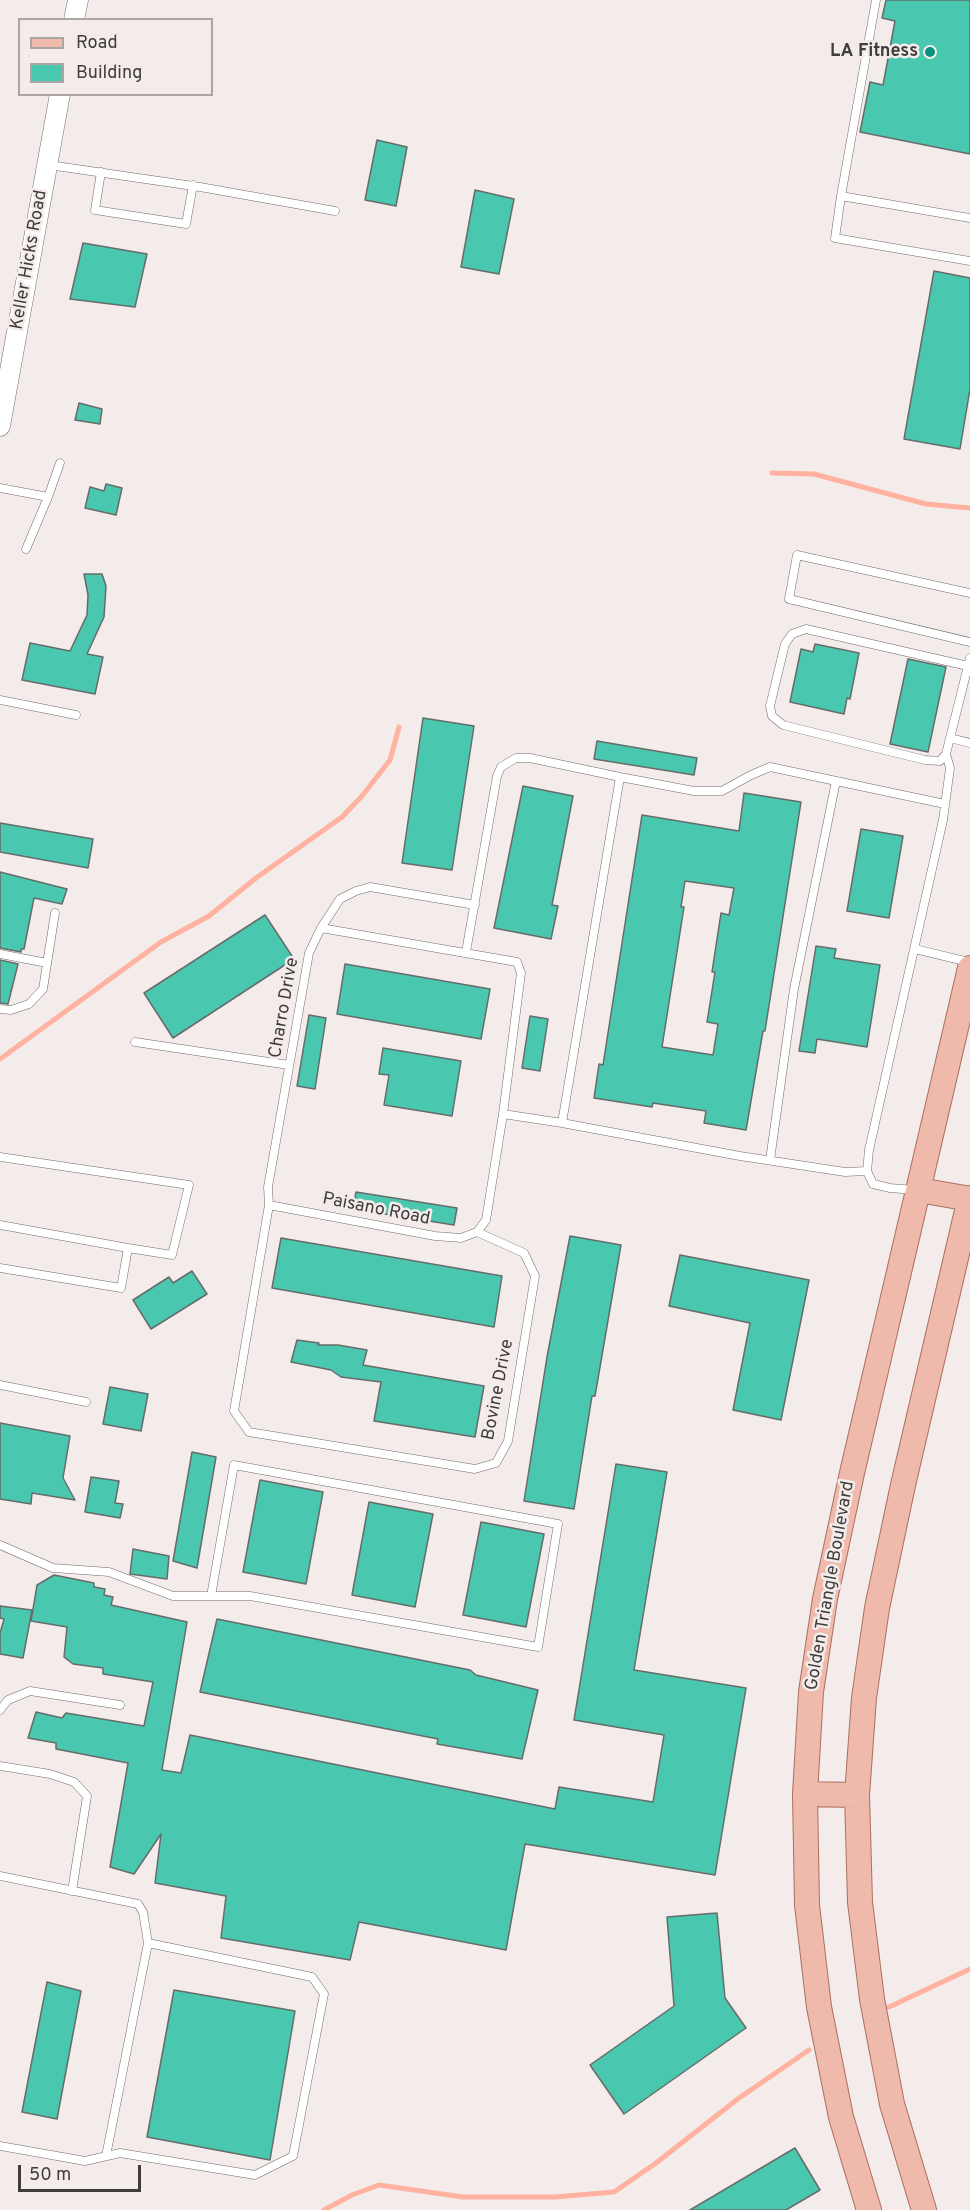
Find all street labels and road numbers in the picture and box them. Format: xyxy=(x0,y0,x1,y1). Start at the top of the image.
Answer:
street label: Keller Hicks Road xyxy=(7,189,53,331)
street label: Charro Drive xyxy=(266,956,304,1060)
street label: Paisano Road xyxy=(320,1189,432,1231)
street label: Bovine Drive xyxy=(479,1338,519,1442)
street label: Golden Triangle Boulevard xyxy=(802,1480,860,1692)

